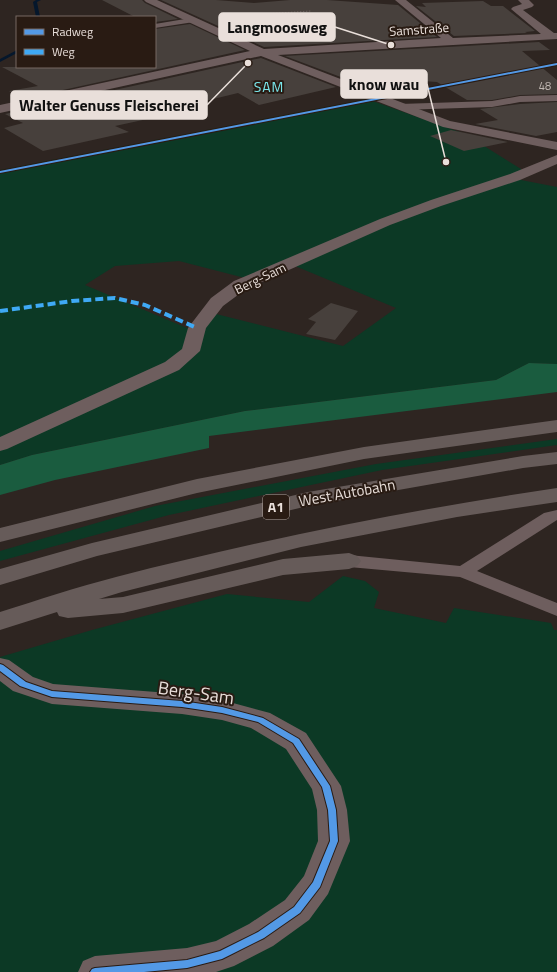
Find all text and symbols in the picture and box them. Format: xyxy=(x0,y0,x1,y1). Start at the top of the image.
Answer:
callout: Langmoosweg xyxy=(219,13,335,41)
text: Langmoosweg xyxy=(227,15,328,39)
legend xyxy=(16,16,156,68)
street label: Samstraße xyxy=(388,17,450,41)
text: Radweg xyxy=(52,22,93,41)
text: Weg xyxy=(52,42,75,61)
callout: know wau xyxy=(341,70,427,98)
text: know wau xyxy=(349,72,419,96)
district label: SAM xyxy=(254,76,284,97)
house number: 48 xyxy=(539,78,551,94)
callout: Walter Genuss Fleischerei xyxy=(11,91,207,119)
text: Walter Genuss Fleischerei xyxy=(19,93,199,117)
street label: Berg-Sam xyxy=(231,257,289,299)
street label: West Autobahn xyxy=(297,473,397,512)
road number: A1 xyxy=(263,495,289,519)
street label: Berg-Sam xyxy=(156,674,236,711)

